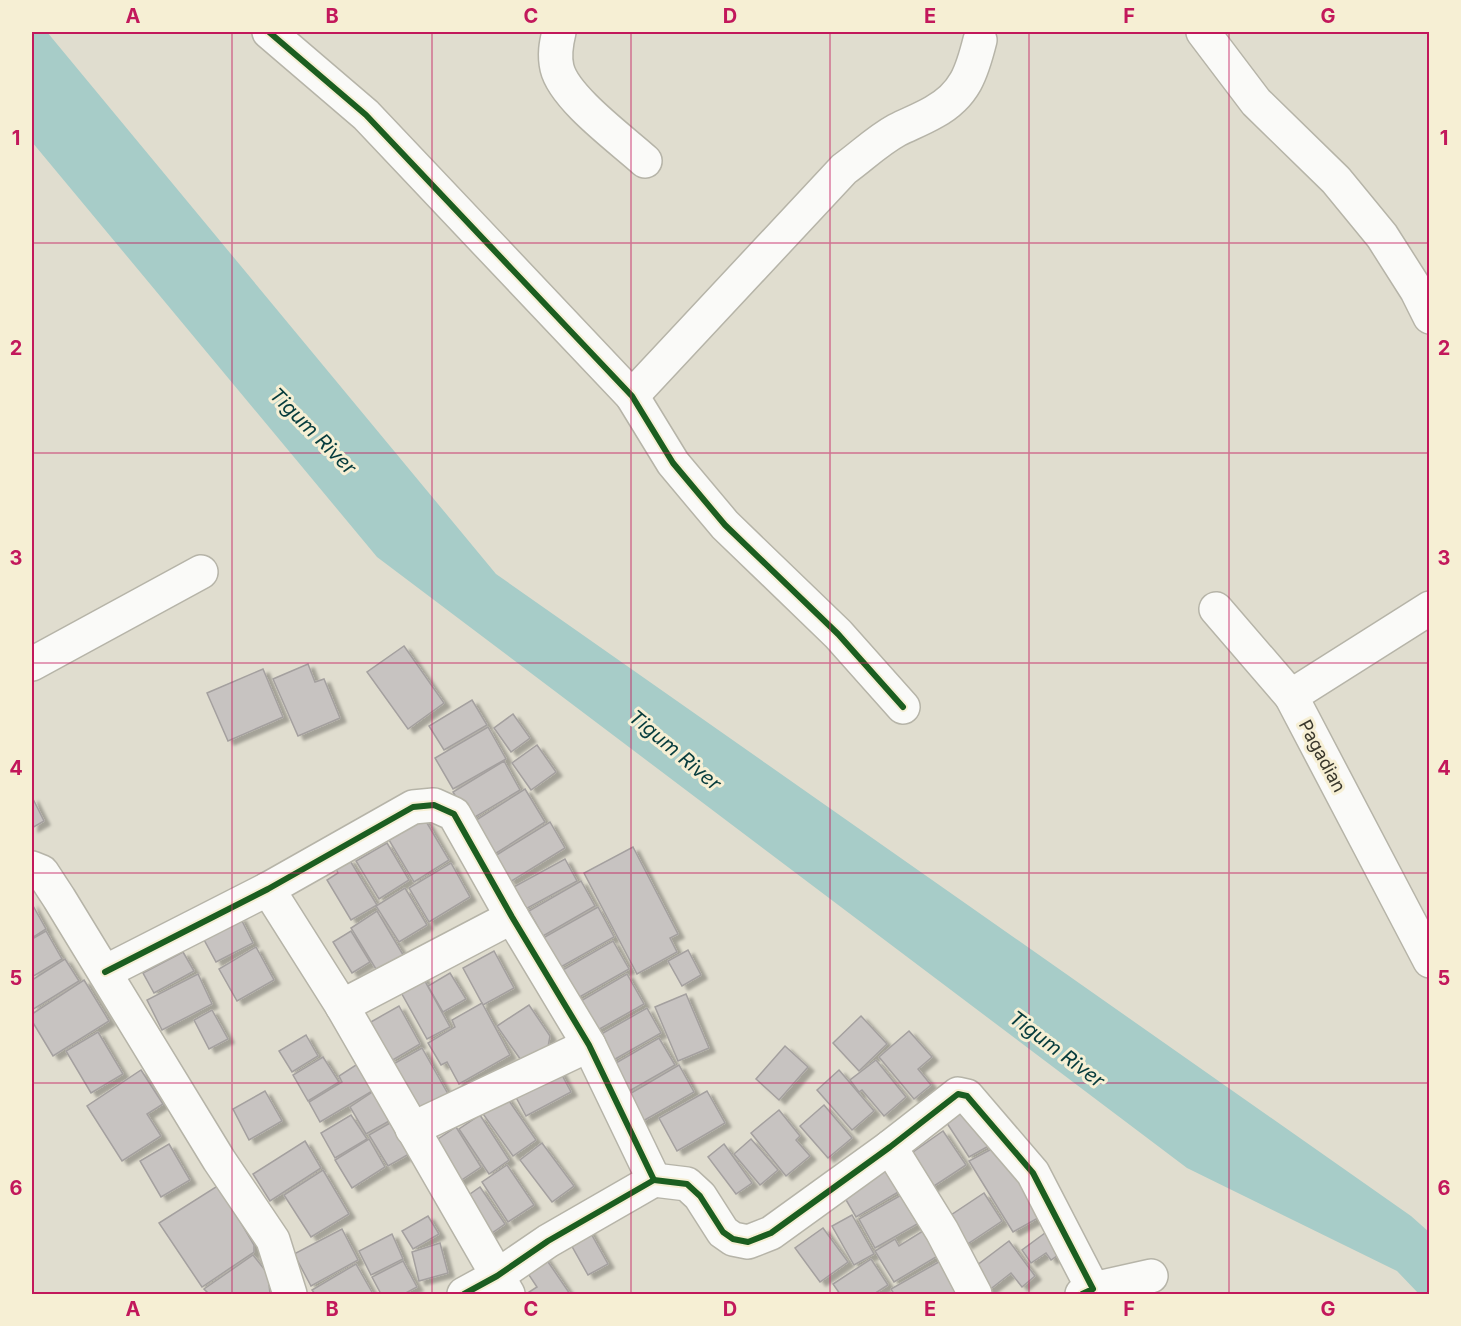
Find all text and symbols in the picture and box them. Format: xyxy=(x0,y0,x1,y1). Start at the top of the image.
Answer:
text: A xyxy=(126,4,141,28)
text: B xyxy=(325,4,339,28)
text: C xyxy=(524,4,538,28)
text: D xyxy=(723,4,737,28)
text: E xyxy=(924,4,936,28)
text: F xyxy=(1123,4,1135,28)
text: G xyxy=(1320,4,1336,28)
text: 1 xyxy=(12,126,20,150)
text: 1 xyxy=(1440,126,1448,150)
text: 2 xyxy=(10,336,22,360)
text: 2 xyxy=(1438,336,1450,360)
water label: Tigum River xyxy=(265,383,362,480)
text: 3 xyxy=(10,546,22,570)
text: 3 xyxy=(1438,546,1450,570)
water label: Tigum River xyxy=(624,705,726,796)
street label: Pagadian xyxy=(1295,716,1350,796)
text: 4 xyxy=(9,756,23,780)
text: 4 xyxy=(1437,756,1451,780)
text: 5 xyxy=(10,966,22,990)
text: 5 xyxy=(1438,966,1450,990)
water label: Tigum River xyxy=(1005,1006,1110,1093)
text: 6 xyxy=(10,1176,23,1200)
text: 6 xyxy=(1438,1176,1451,1200)
text: A xyxy=(126,1297,141,1321)
text: B xyxy=(325,1297,339,1321)
text: C xyxy=(524,1297,538,1321)
text: D xyxy=(723,1297,737,1321)
text: E xyxy=(924,1297,936,1321)
text: F xyxy=(1123,1297,1135,1321)
text: G xyxy=(1320,1297,1336,1321)

